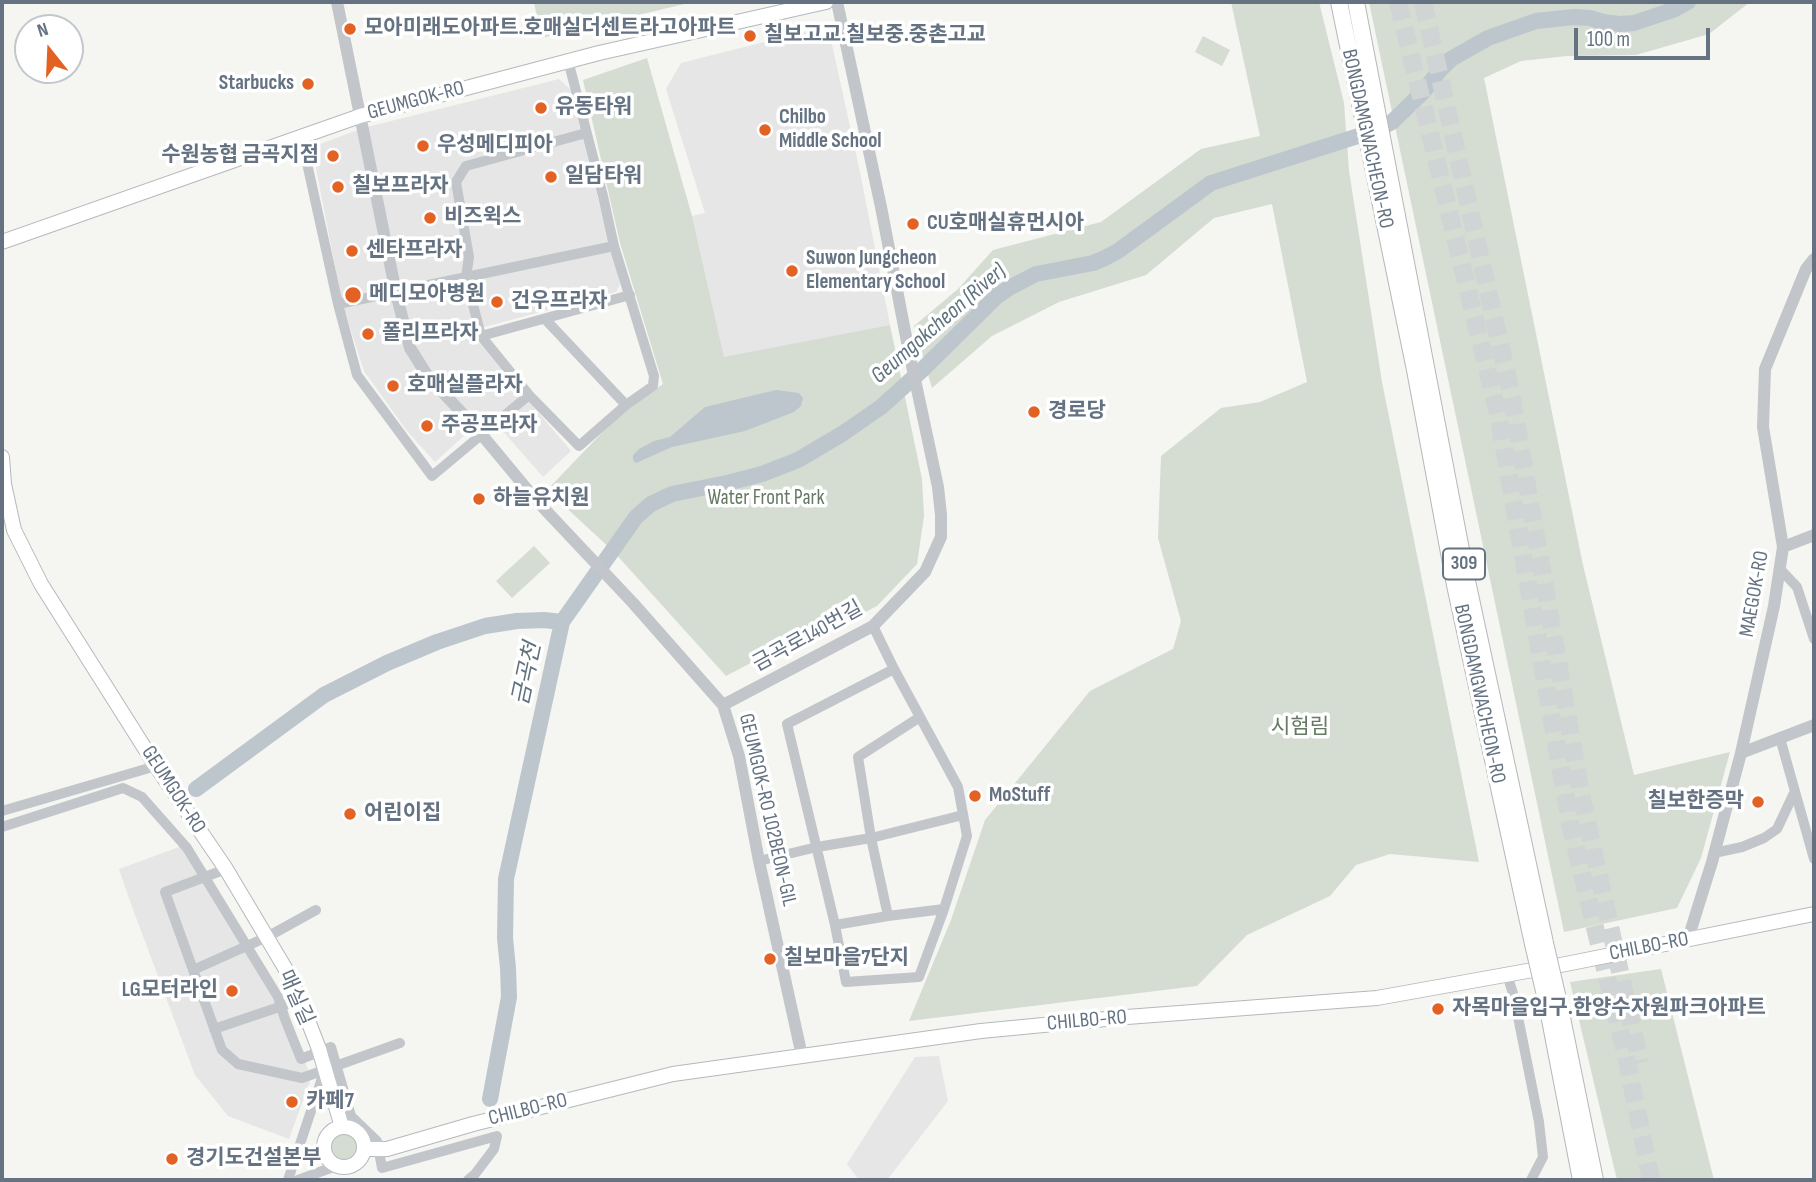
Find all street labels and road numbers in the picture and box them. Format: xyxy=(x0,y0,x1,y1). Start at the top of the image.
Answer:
street label: BONGDAMGWACHEON-RO xyxy=(1336,47,1398,231)
street label: GEUMGOK-RO xyxy=(365,76,467,126)
road number: 309 xyxy=(1443,548,1485,580)
street label: MAEGOK-RO xyxy=(1735,549,1775,639)
street label: 금곡로140번길 xyxy=(748,596,868,678)
street label: BONGDAMGWACHEON-RO xyxy=(1448,602,1510,786)
street label: GEUMGOK-RO 102BEON-GIL xyxy=(733,711,801,909)
street label: GEUMGOK-RO xyxy=(135,742,211,838)
street label: CHILBO-RO xyxy=(1607,927,1691,967)
street label: 매실길 xyxy=(272,966,318,1030)
street label: CHILBO-RO xyxy=(1046,1005,1128,1037)
street label: CHILBO-RO xyxy=(486,1088,570,1132)

